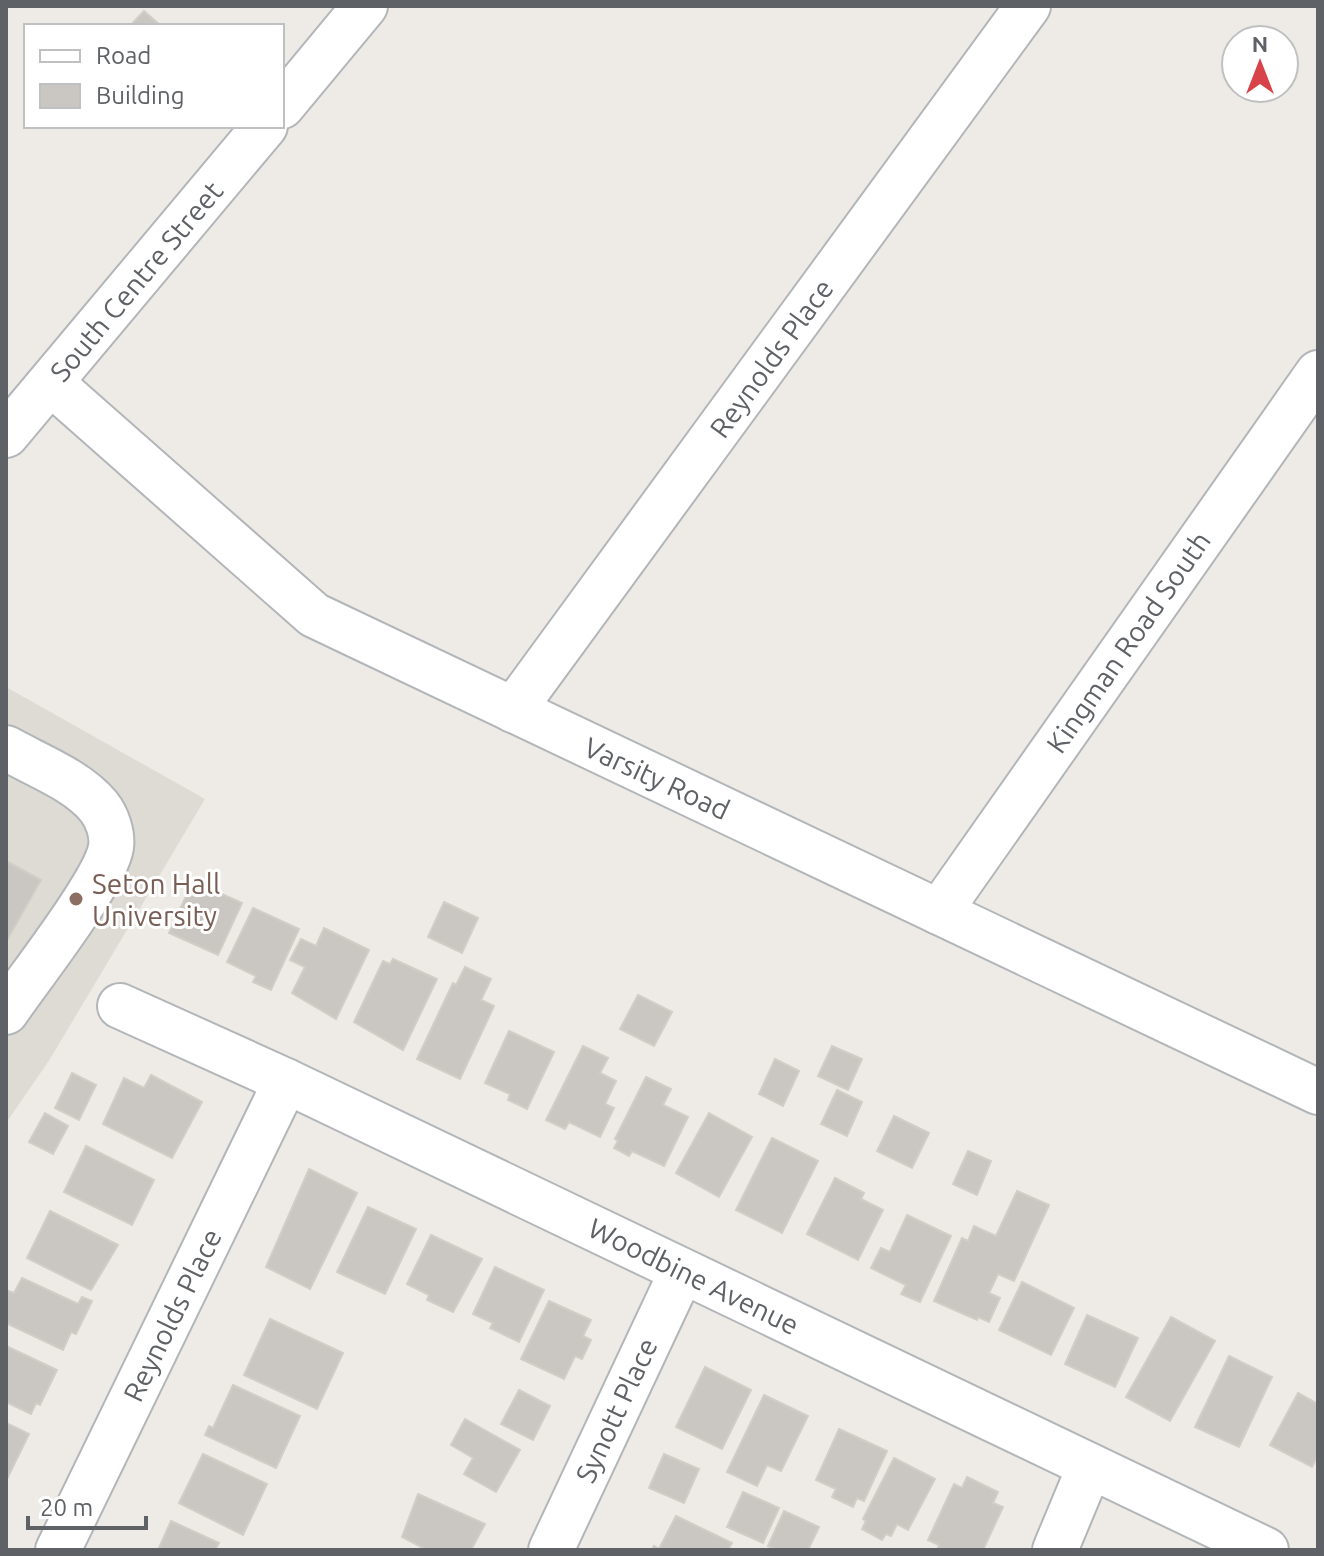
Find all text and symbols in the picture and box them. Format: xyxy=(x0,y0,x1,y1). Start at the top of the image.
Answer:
legend xyxy=(24,24,284,128)
north arrow xyxy=(1220,24,1300,104)
text: N xyxy=(1252,31,1268,56)
text: Road xyxy=(96,42,151,69)
text: Building xyxy=(96,82,184,109)
street label: South Centre Street xyxy=(44,175,228,387)
street label: Reynolds Place xyxy=(703,273,839,443)
street label: Kingman Road South xyxy=(1040,526,1216,758)
street label: Varsity Road xyxy=(579,731,735,825)
place label: Seton Hall University xyxy=(92,868,220,931)
marker: Seton Hall University xyxy=(67,890,85,908)
street label: Woodbine Avenue xyxy=(584,1212,804,1340)
street label: Reynolds Place xyxy=(117,1224,227,1406)
street label: Synott Place xyxy=(569,1333,663,1487)
scale bar xyxy=(28,1480,146,1530)
text: 20 m xyxy=(40,1494,93,1521)

